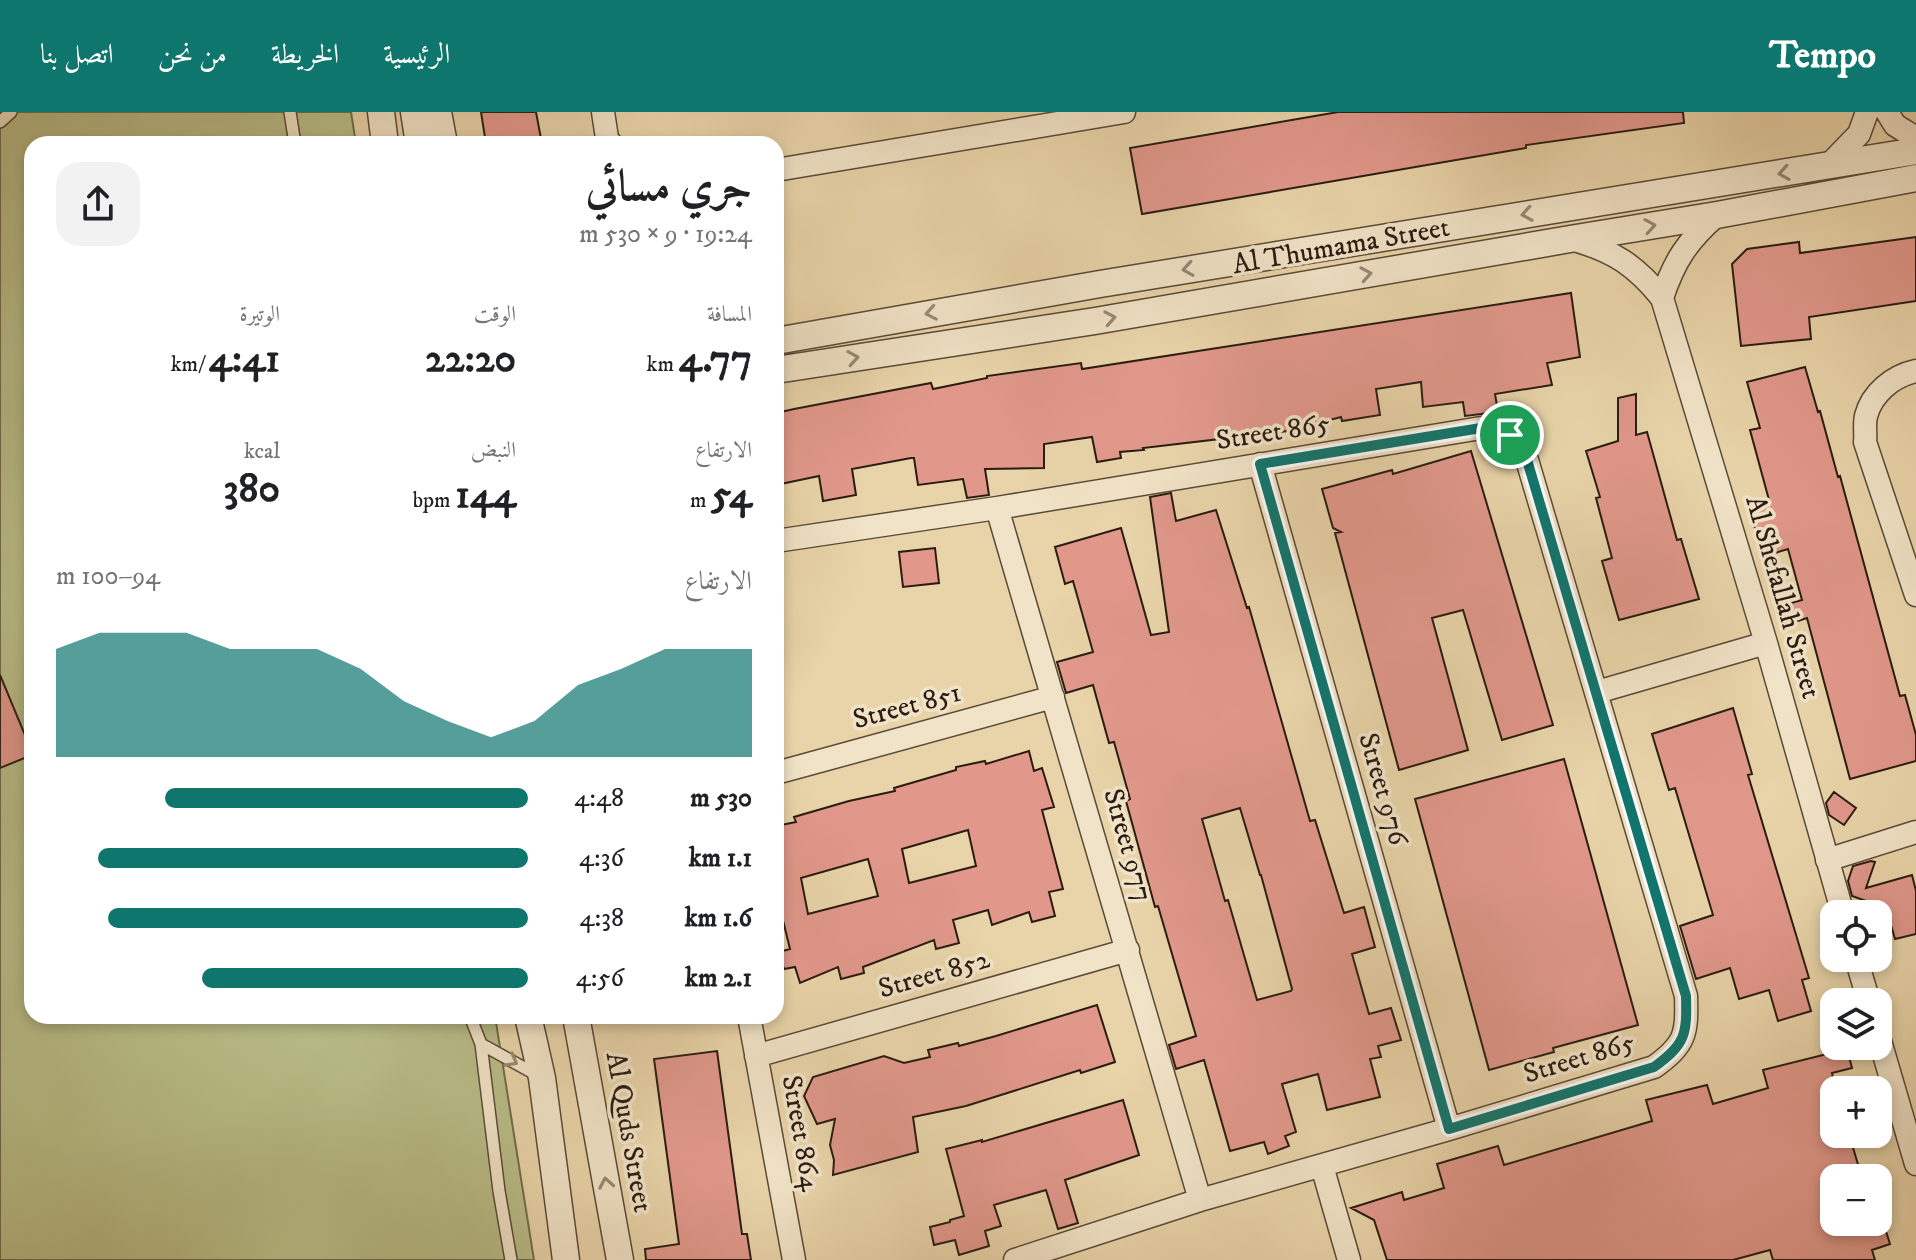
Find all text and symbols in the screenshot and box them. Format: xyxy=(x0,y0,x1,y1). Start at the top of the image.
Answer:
text: Tempo xyxy=(1769,32,1876,80)
text: اتصل بنا xyxy=(40,37,114,72)
text: من نحن xyxy=(158,37,227,72)
text: الخريطة xyxy=(271,37,339,72)
text: الرئيسية xyxy=(383,37,450,72)
text: جري مسائي xyxy=(586,160,752,215)
button: share xyxy=(56,162,140,246)
one-way arrow xyxy=(1777,164,1791,181)
one-way arrow xyxy=(1520,205,1534,222)
street label: Al Thumama Street xyxy=(1230,210,1452,282)
text: 19:24 · 9 × 530 m xyxy=(579,218,752,251)
one-way arrow xyxy=(1643,218,1657,235)
one-way arrow xyxy=(1181,260,1194,277)
one-way arrow xyxy=(1359,266,1373,283)
text: الوتيرة xyxy=(239,301,280,328)
text: الوقت xyxy=(474,301,516,328)
text: المسافة xyxy=(707,301,752,328)
one-way arrow xyxy=(924,304,938,321)
one-way arrow xyxy=(1103,310,1117,327)
text: 4:41 xyxy=(209,335,280,385)
text: 22:20 xyxy=(425,335,516,385)
text: 4.77 xyxy=(679,335,752,385)
one-way arrow xyxy=(846,350,860,367)
text: /km xyxy=(171,351,209,378)
text: km xyxy=(647,351,679,378)
pin xyxy=(1476,401,1544,469)
street label: Street 865 xyxy=(1214,406,1332,458)
icon: arrive xyxy=(1488,413,1532,457)
text: النبض xyxy=(471,437,516,464)
text: الارتفاع xyxy=(695,437,752,464)
text: kcal xyxy=(244,438,280,465)
text: 380 xyxy=(224,465,280,515)
text: 144 xyxy=(455,471,516,521)
text: 54 xyxy=(711,471,752,521)
text: bpm xyxy=(413,487,455,514)
text: m xyxy=(690,487,711,514)
street label: Al Shefallah Street xyxy=(1737,491,1829,703)
text: 94–100 m xyxy=(56,560,160,593)
text: الارتفاع xyxy=(685,565,752,598)
street label: Street 851 xyxy=(849,675,965,737)
street label: Street 976 xyxy=(1350,729,1416,851)
text: 4:48 xyxy=(574,782,624,815)
text: 530 m xyxy=(690,782,752,815)
street label: Street 977 xyxy=(1095,785,1161,905)
text: 4:36 xyxy=(579,842,624,875)
text: 1.1 km xyxy=(689,842,752,875)
map controls xyxy=(1820,900,1892,1236)
button: locate xyxy=(1820,900,1892,972)
text: 4:38 xyxy=(580,902,624,935)
text: 1.6 km xyxy=(685,902,752,935)
street label: Street 852 xyxy=(874,941,994,1007)
text: 4:56 xyxy=(576,962,624,995)
text: 2.1 km xyxy=(685,962,752,995)
button: layers xyxy=(1820,988,1892,1060)
street label: Street 865 xyxy=(1519,1024,1639,1092)
street label: Al Quds Street xyxy=(598,1049,660,1215)
one-way arrow xyxy=(503,1051,518,1066)
street label: Street 864 xyxy=(774,1072,829,1194)
button: + xyxy=(1820,1076,1892,1148)
button: − xyxy=(1820,1164,1892,1236)
one-way arrow xyxy=(598,1176,615,1190)

